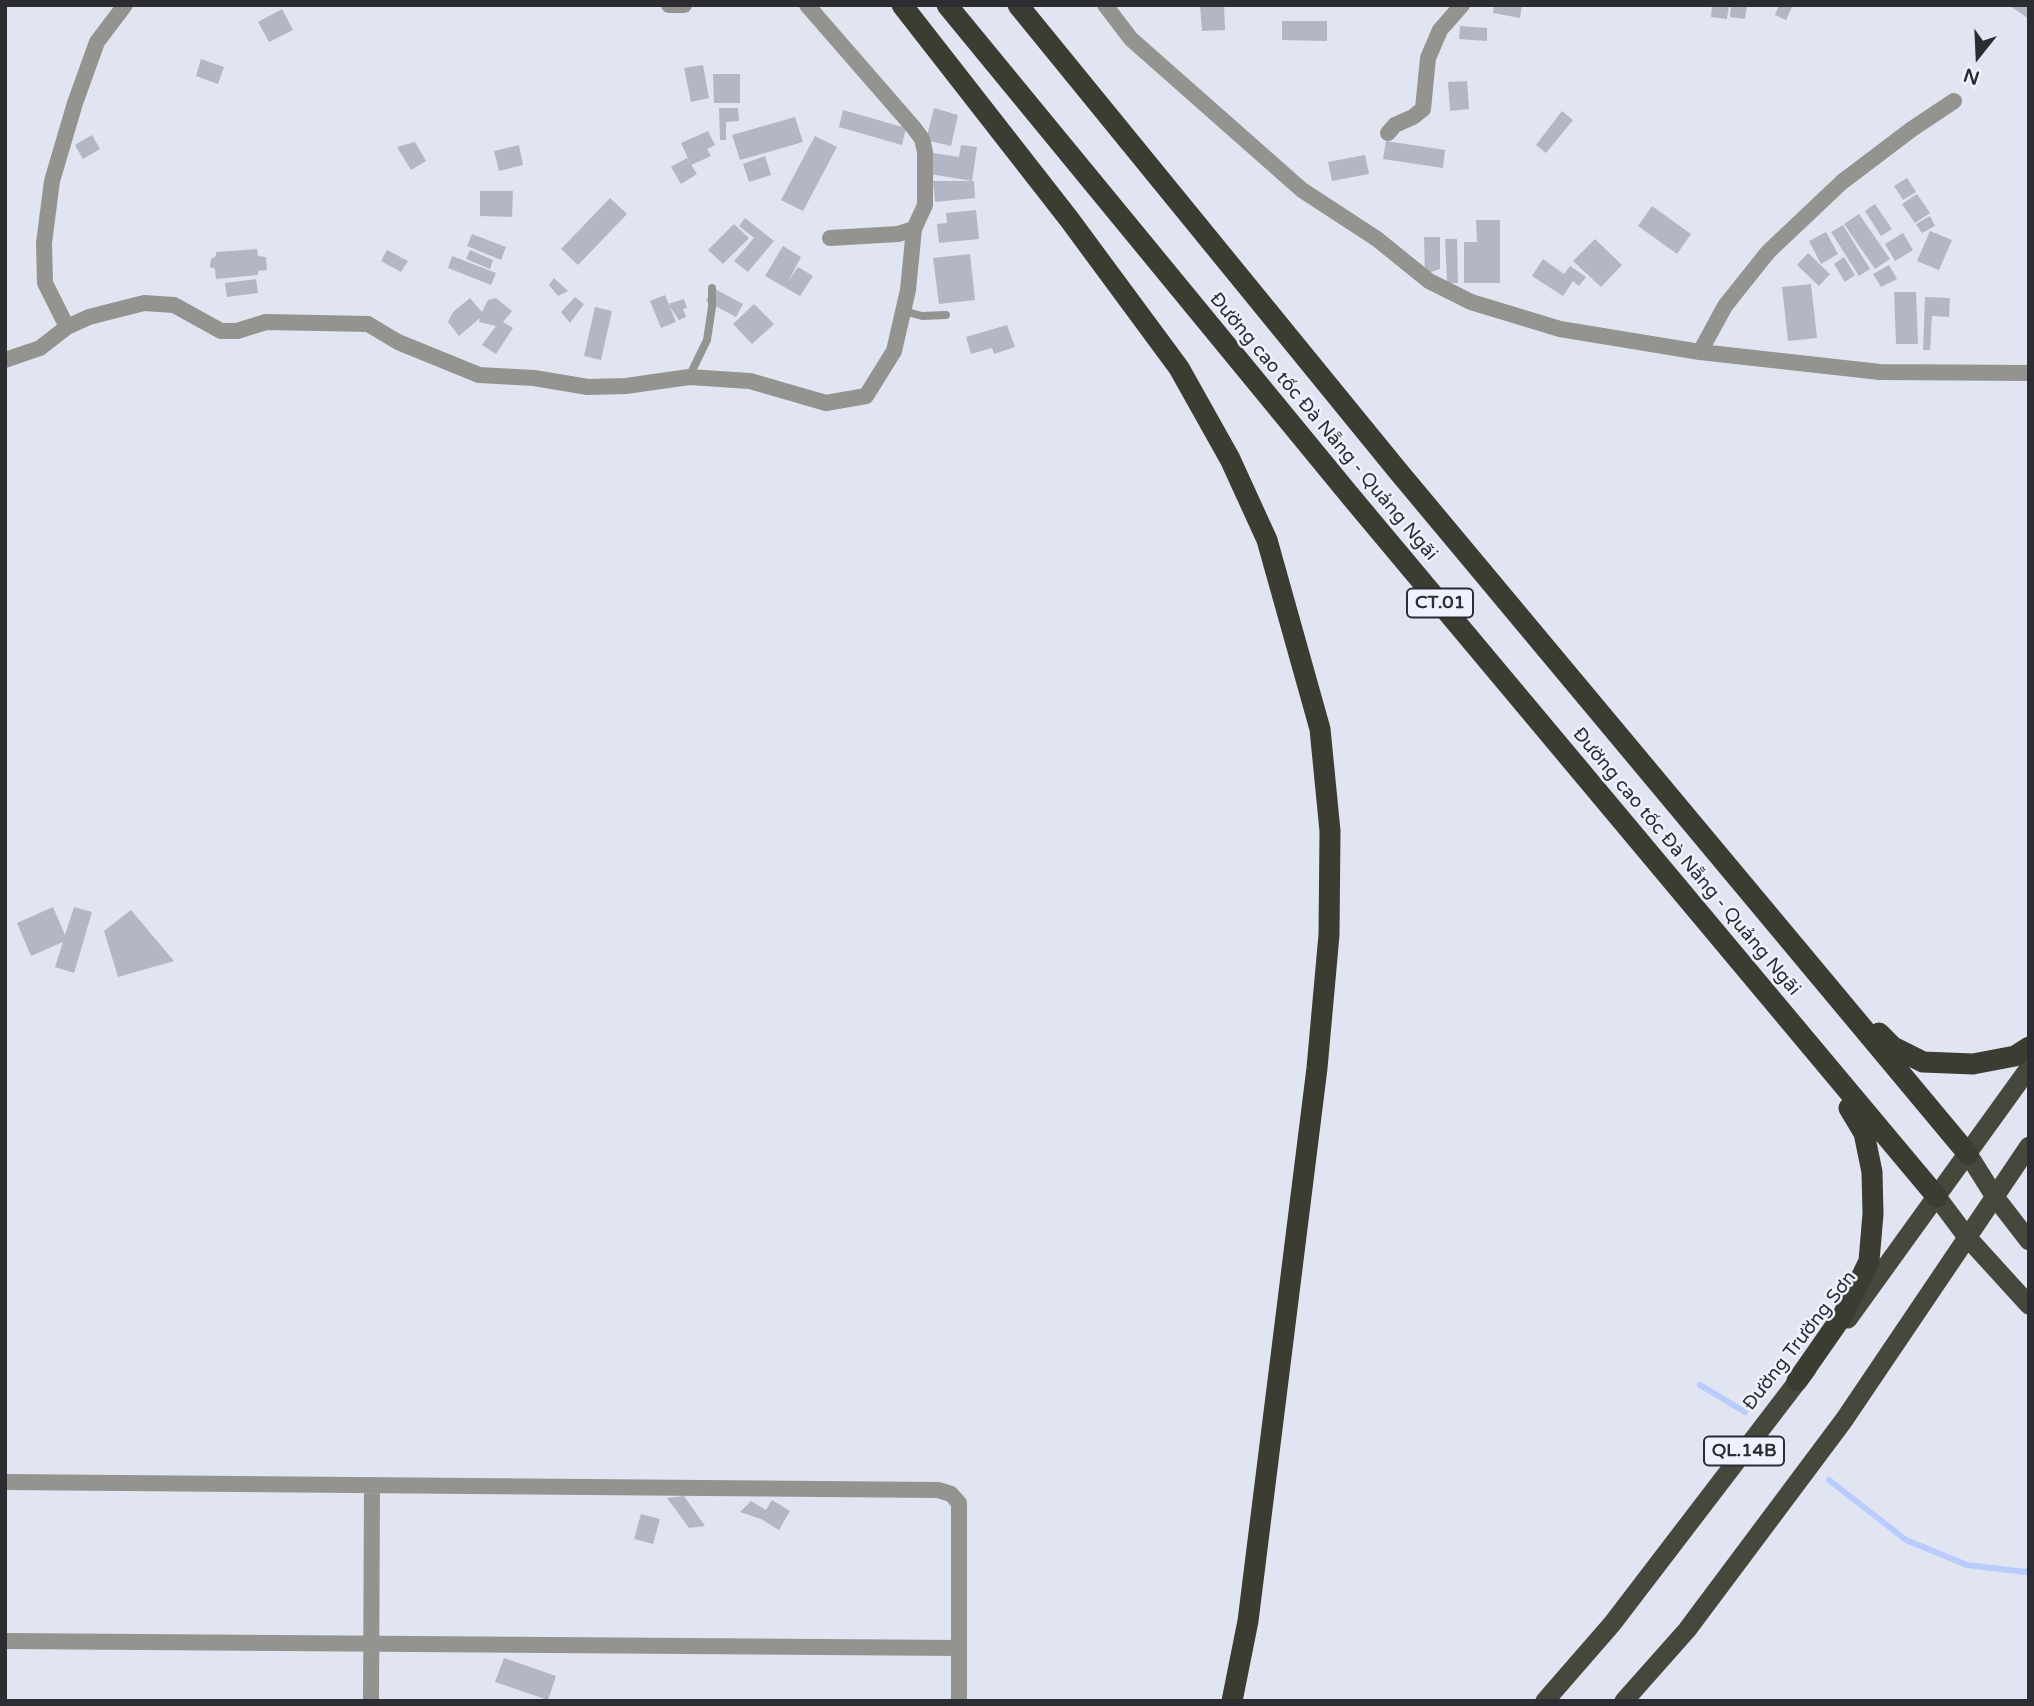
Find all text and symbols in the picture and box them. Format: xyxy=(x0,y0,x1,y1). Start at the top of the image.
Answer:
north arrow xyxy=(1943,21,2013,91)
text: N xyxy=(1961,63,1982,89)
street label: Đường cao tốc Đà Nẵng - Quảng Ngãi xyxy=(1204,289,1442,565)
road number: CT.01 xyxy=(1407,588,1473,618)
street label: Đường cao tốc Đà Nẵng - Quảng Ngãi xyxy=(1567,724,1805,1000)
street label: Đường Trường Sơn xyxy=(1739,1267,1861,1415)
road number: QL.14B xyxy=(1704,1436,1784,1466)

